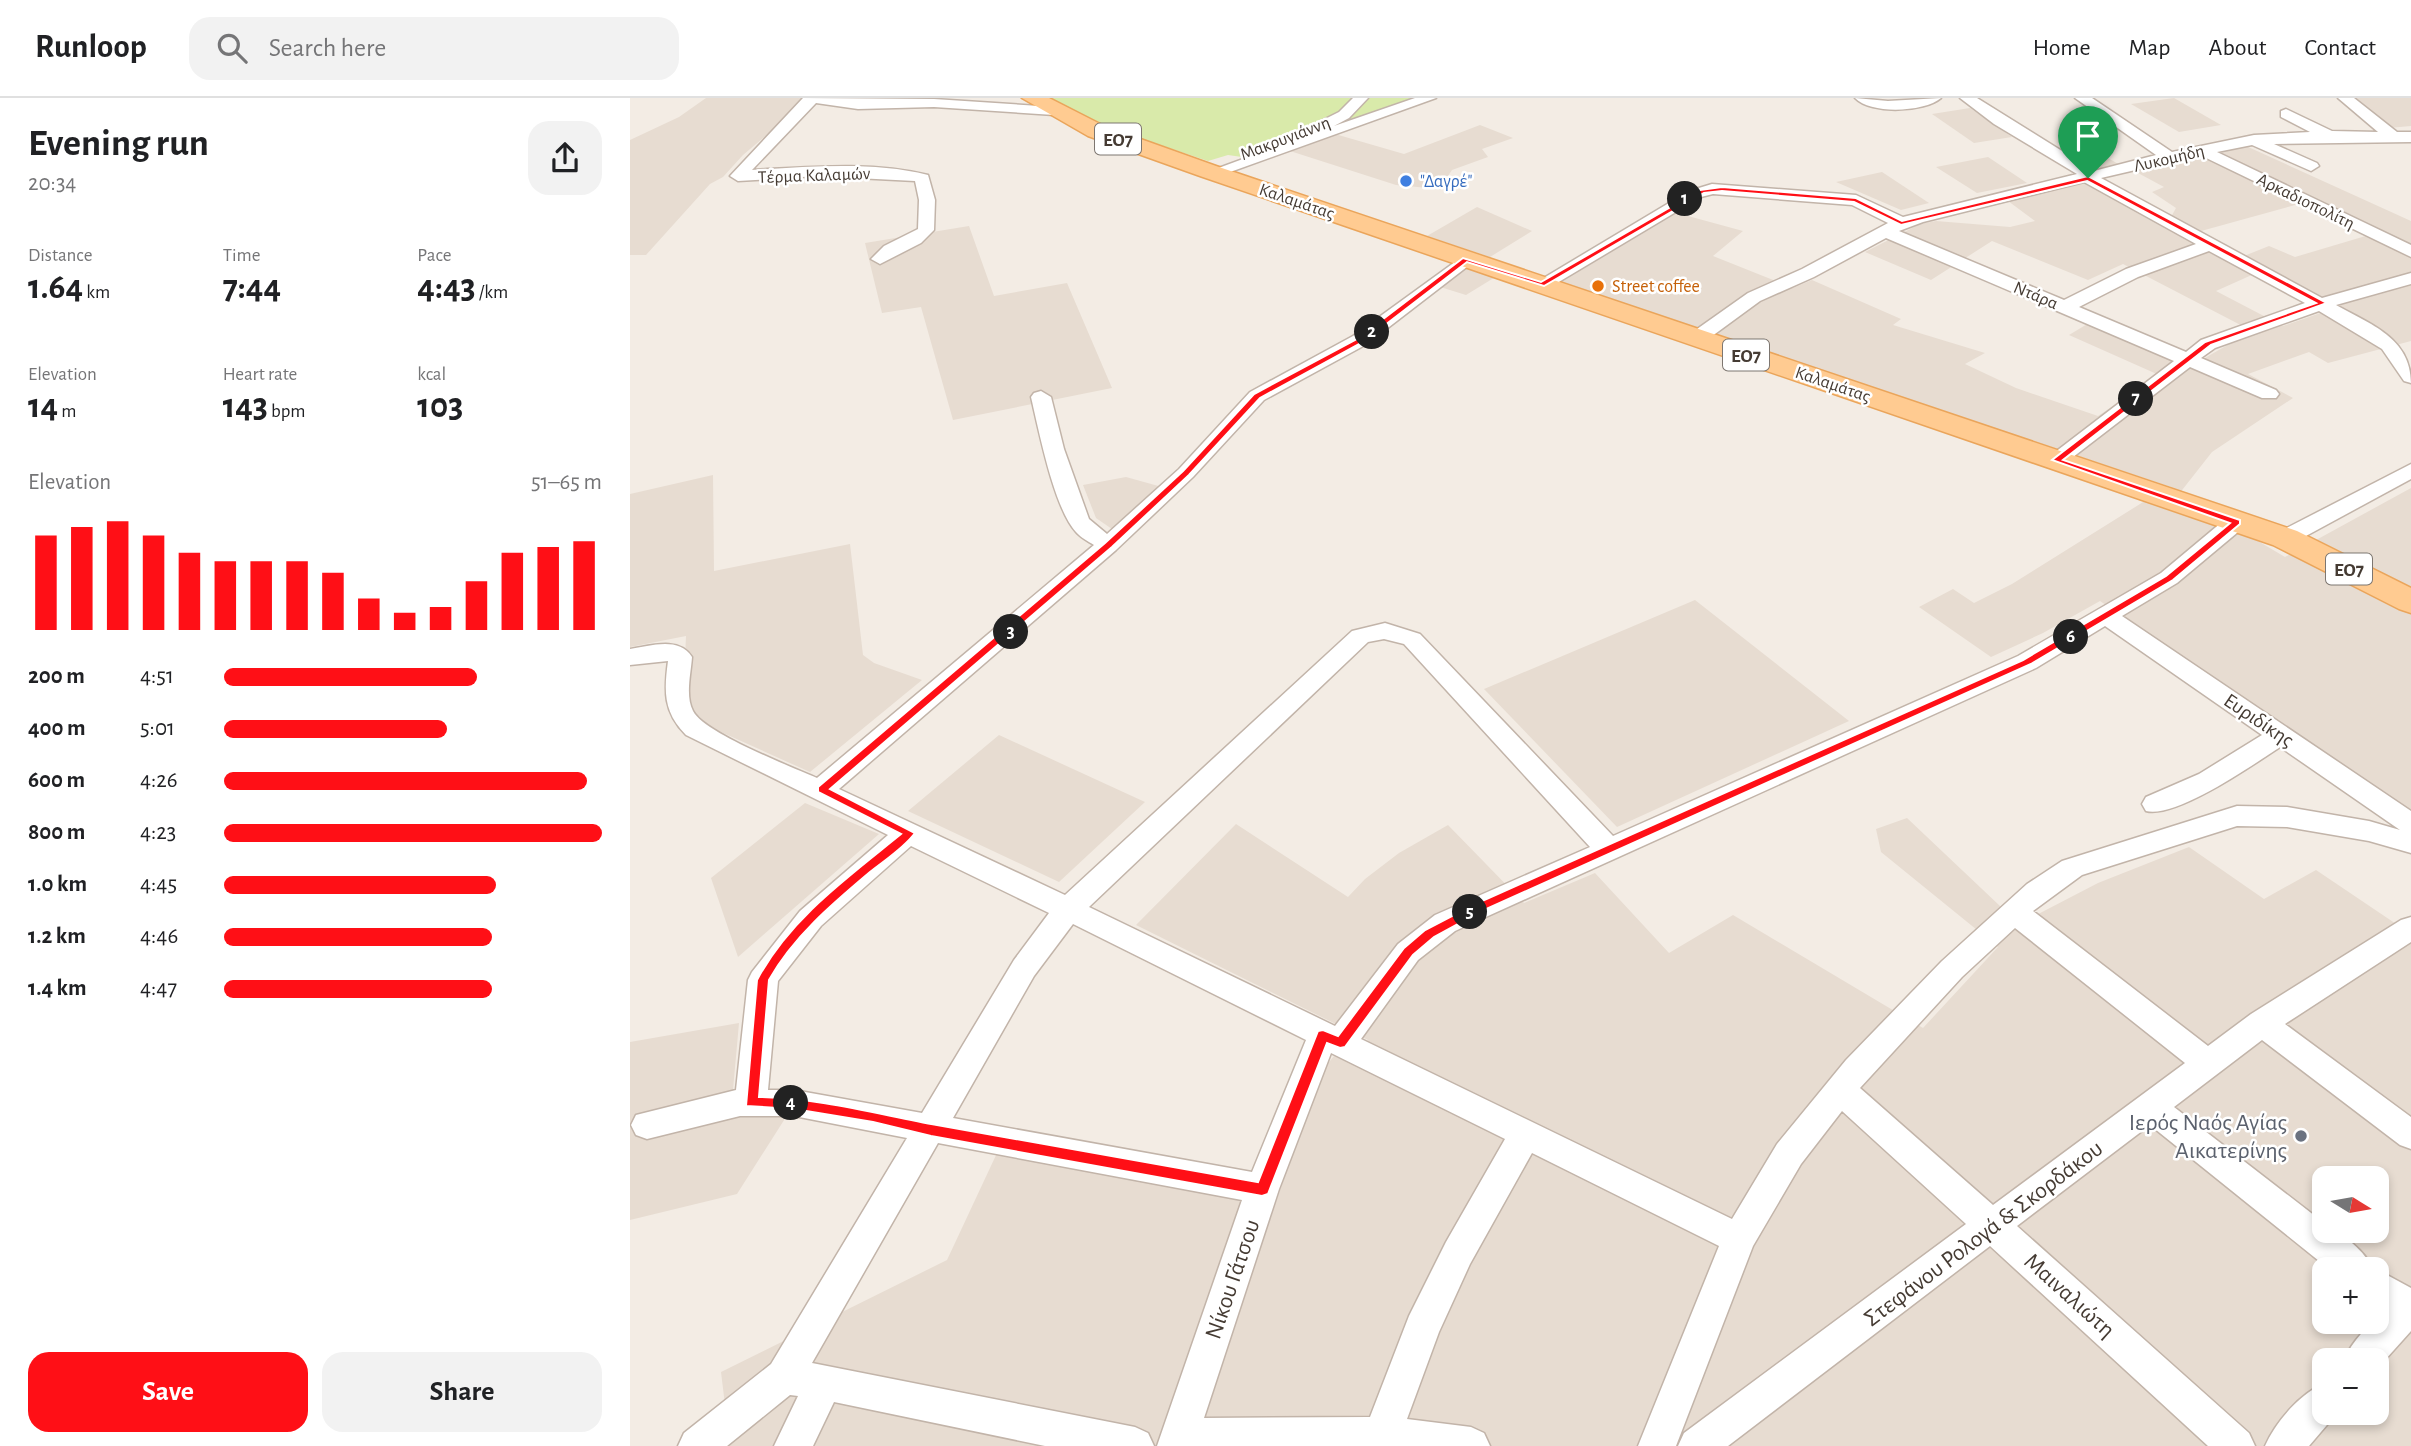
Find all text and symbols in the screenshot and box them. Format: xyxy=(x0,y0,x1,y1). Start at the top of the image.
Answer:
search box xyxy=(189,17,679,80)
icon: search xyxy=(213,29,251,67)
text: Runloop xyxy=(35,31,147,64)
text: Search here xyxy=(269,35,386,61)
text: Home xyxy=(2033,36,2091,60)
text: Map xyxy=(2129,36,2171,60)
text: About xyxy=(2209,36,2266,60)
text: Contact xyxy=(2304,36,2376,60)
pin xyxy=(2058,106,2118,178)
street label: Μακρυγιάννη xyxy=(1238,114,1333,164)
icon: arrive xyxy=(2069,117,2107,155)
button: share xyxy=(528,121,602,195)
road number: ΕΟ7 xyxy=(1095,123,1141,154)
text: Evening run xyxy=(28,125,209,163)
street label: Λυκομήδη xyxy=(2132,142,2206,176)
street label: Τέρμα Καλαμών xyxy=(757,165,871,187)
street label: Αρκαδιοπολίτη xyxy=(2254,170,2358,233)
text: 20:34 xyxy=(28,172,76,195)
marker: "Δαγρέ" xyxy=(1398,173,1414,189)
place label: "Δαγρέ" xyxy=(1420,173,1473,191)
street label: Καλαμάτας xyxy=(1257,181,1337,223)
pin: 1 xyxy=(1668,182,1702,217)
text: 1 xyxy=(1681,189,1688,208)
text: Distance xyxy=(28,246,92,265)
text: Time xyxy=(223,246,261,265)
text: Pace xyxy=(417,246,452,265)
text: 1.64 xyxy=(28,270,83,305)
text: 7:44 xyxy=(223,270,281,305)
text: 4:43 xyxy=(417,270,476,305)
marker: Street coffee xyxy=(1590,278,1606,294)
place label: Street coffee xyxy=(1612,278,1700,296)
street label: Ντάρα xyxy=(2011,279,2061,313)
text: km xyxy=(83,283,110,302)
text: /km xyxy=(476,283,508,302)
pin: 2 xyxy=(1354,314,1390,350)
text: 2 xyxy=(1367,322,1376,341)
road number: ΕΟ7 xyxy=(1723,340,1769,370)
street label: Καλαμάτας xyxy=(1793,364,1873,406)
text: Elevation xyxy=(28,365,97,384)
text: Heart rate xyxy=(223,365,297,384)
text: kcal xyxy=(417,365,446,384)
pin: 7 xyxy=(2118,382,2154,416)
text: 14 xyxy=(28,389,58,424)
text: 143 xyxy=(223,389,268,424)
text: 103 xyxy=(417,389,463,424)
text: 7 xyxy=(2131,389,2140,408)
text: m xyxy=(58,402,77,421)
text: bpm xyxy=(268,402,306,421)
text: Elevation xyxy=(28,471,111,494)
text: 51–65 m xyxy=(531,471,602,494)
road number: ΕΟ7 xyxy=(2326,554,2372,584)
pin: 3 xyxy=(994,614,1028,650)
pin: 6 xyxy=(2054,620,2088,654)
text: 3 xyxy=(1006,622,1015,641)
text: 6 xyxy=(2066,627,2075,646)
text: 200 m xyxy=(28,665,85,688)
text: 4:51 xyxy=(140,665,174,688)
street label: Ευριδίκης xyxy=(2220,690,2297,751)
text: 400 m xyxy=(28,717,86,740)
text: 5:01 xyxy=(140,717,175,740)
text: 600 m xyxy=(28,769,85,792)
text: 4:26 xyxy=(140,769,178,792)
text: 800 m xyxy=(28,821,85,844)
text: 4:23 xyxy=(140,821,176,844)
text: 1.0 km xyxy=(28,873,87,896)
text: 4:45 xyxy=(140,873,177,896)
pin: 5 xyxy=(1452,894,1488,930)
text: 5 xyxy=(1465,902,1474,921)
text: 1.2 km xyxy=(28,925,86,948)
text: 4:46 xyxy=(140,925,178,948)
text: 1.4 km xyxy=(28,977,87,1000)
text: 4:47 xyxy=(140,977,177,1000)
pin: 4 xyxy=(774,1086,808,1121)
text: 4 xyxy=(786,1093,795,1112)
place label: Ιερός Ναός Αγίας Αικατερίνης xyxy=(2129,1111,2287,1163)
marker: Ιερός Ναός Αγίας Αικατερίνης xyxy=(2293,1128,2309,1144)
street label: Στεφάνου Ρολογά & Σκορδάκου xyxy=(1860,1136,2107,1331)
north arrow xyxy=(2312,1166,2389,1242)
map controls xyxy=(2312,1166,2389,1425)
street label: Νίκου Γάτσου xyxy=(1201,1216,1265,1342)
street label: Μαιναλιώτη xyxy=(2019,1249,2119,1342)
button: + xyxy=(2312,1257,2389,1334)
button: − xyxy=(2312,1348,2389,1425)
button: Save xyxy=(28,1352,308,1432)
button: Share xyxy=(322,1352,602,1432)

